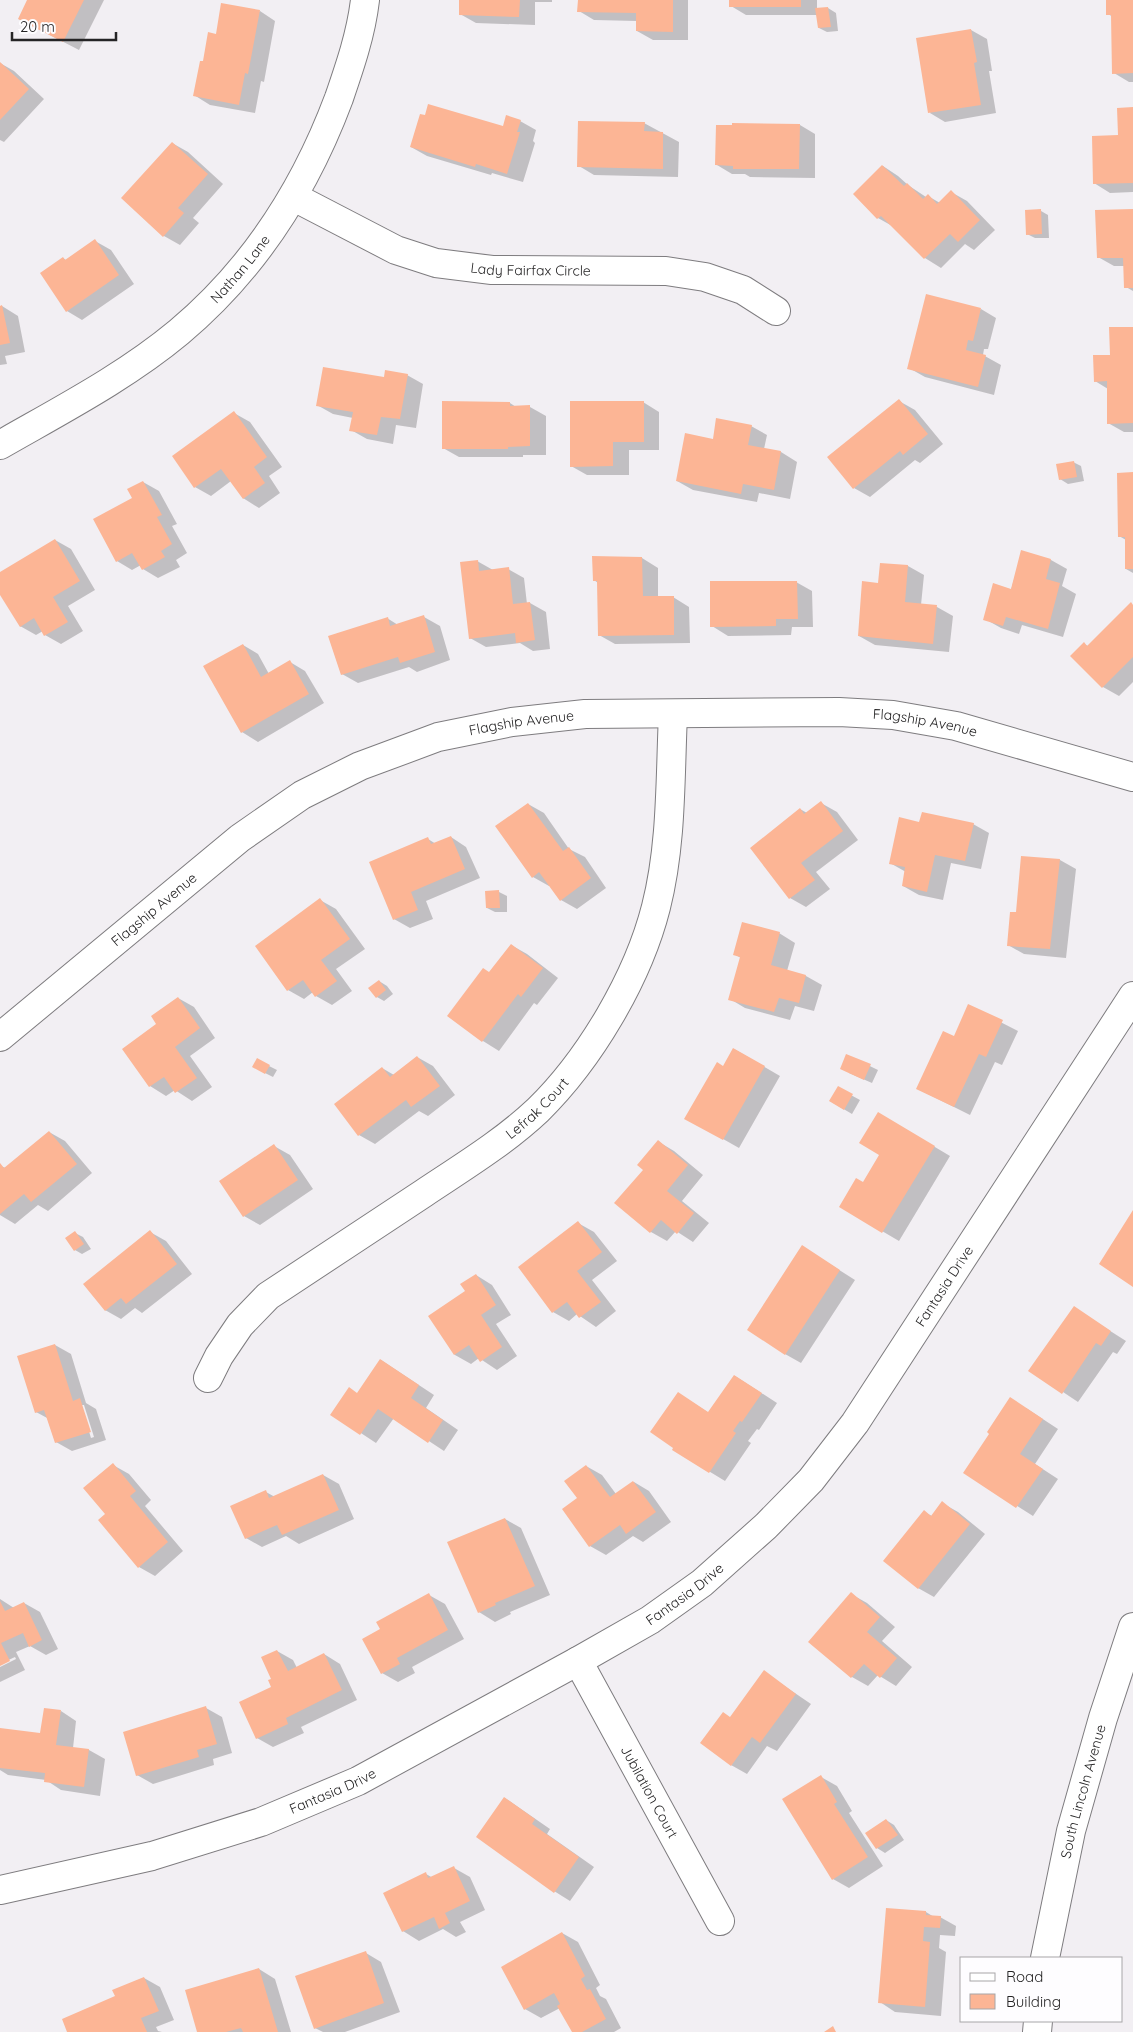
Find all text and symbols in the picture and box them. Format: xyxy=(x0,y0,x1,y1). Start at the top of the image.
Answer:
scale bar xyxy=(12,10,116,42)
text: 20 m xyxy=(20,17,55,36)
street label: Nathan Lane xyxy=(207,231,274,307)
street label: Lady Fairfax Circle xyxy=(469,258,591,280)
street label: Flagship Avenue xyxy=(872,705,979,741)
street label: Flagship Avenue xyxy=(467,706,575,740)
street label: Flagship Avenue xyxy=(107,869,201,950)
street label: Lefrak Court xyxy=(502,1074,573,1143)
street label: Fantasia Drive xyxy=(911,1242,977,1330)
street label: Fantasia Drive xyxy=(642,1559,727,1629)
street label: South Lincoln Avenue xyxy=(1057,1722,1110,1860)
street label: Jubilation Court xyxy=(617,1742,682,1842)
street label: Fantasia Drive xyxy=(287,1764,379,1818)
legend xyxy=(960,1957,1123,2022)
text: Road xyxy=(1006,1967,1043,1986)
text: Building xyxy=(1006,1992,1061,2011)

